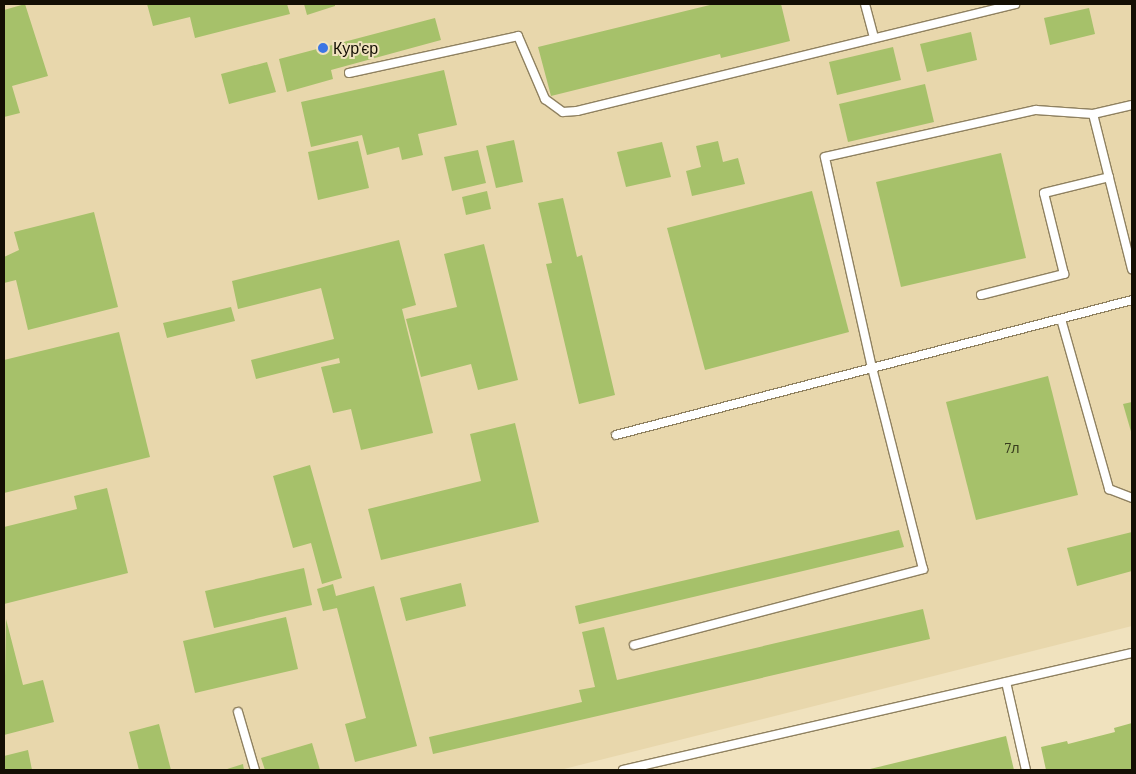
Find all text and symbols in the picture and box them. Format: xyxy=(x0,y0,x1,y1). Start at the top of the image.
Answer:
place label: Кур'єр xyxy=(333,38,378,58)
marker: Кур'єр xyxy=(317,42,329,54)
house number: 7л xyxy=(1005,440,1019,456)

